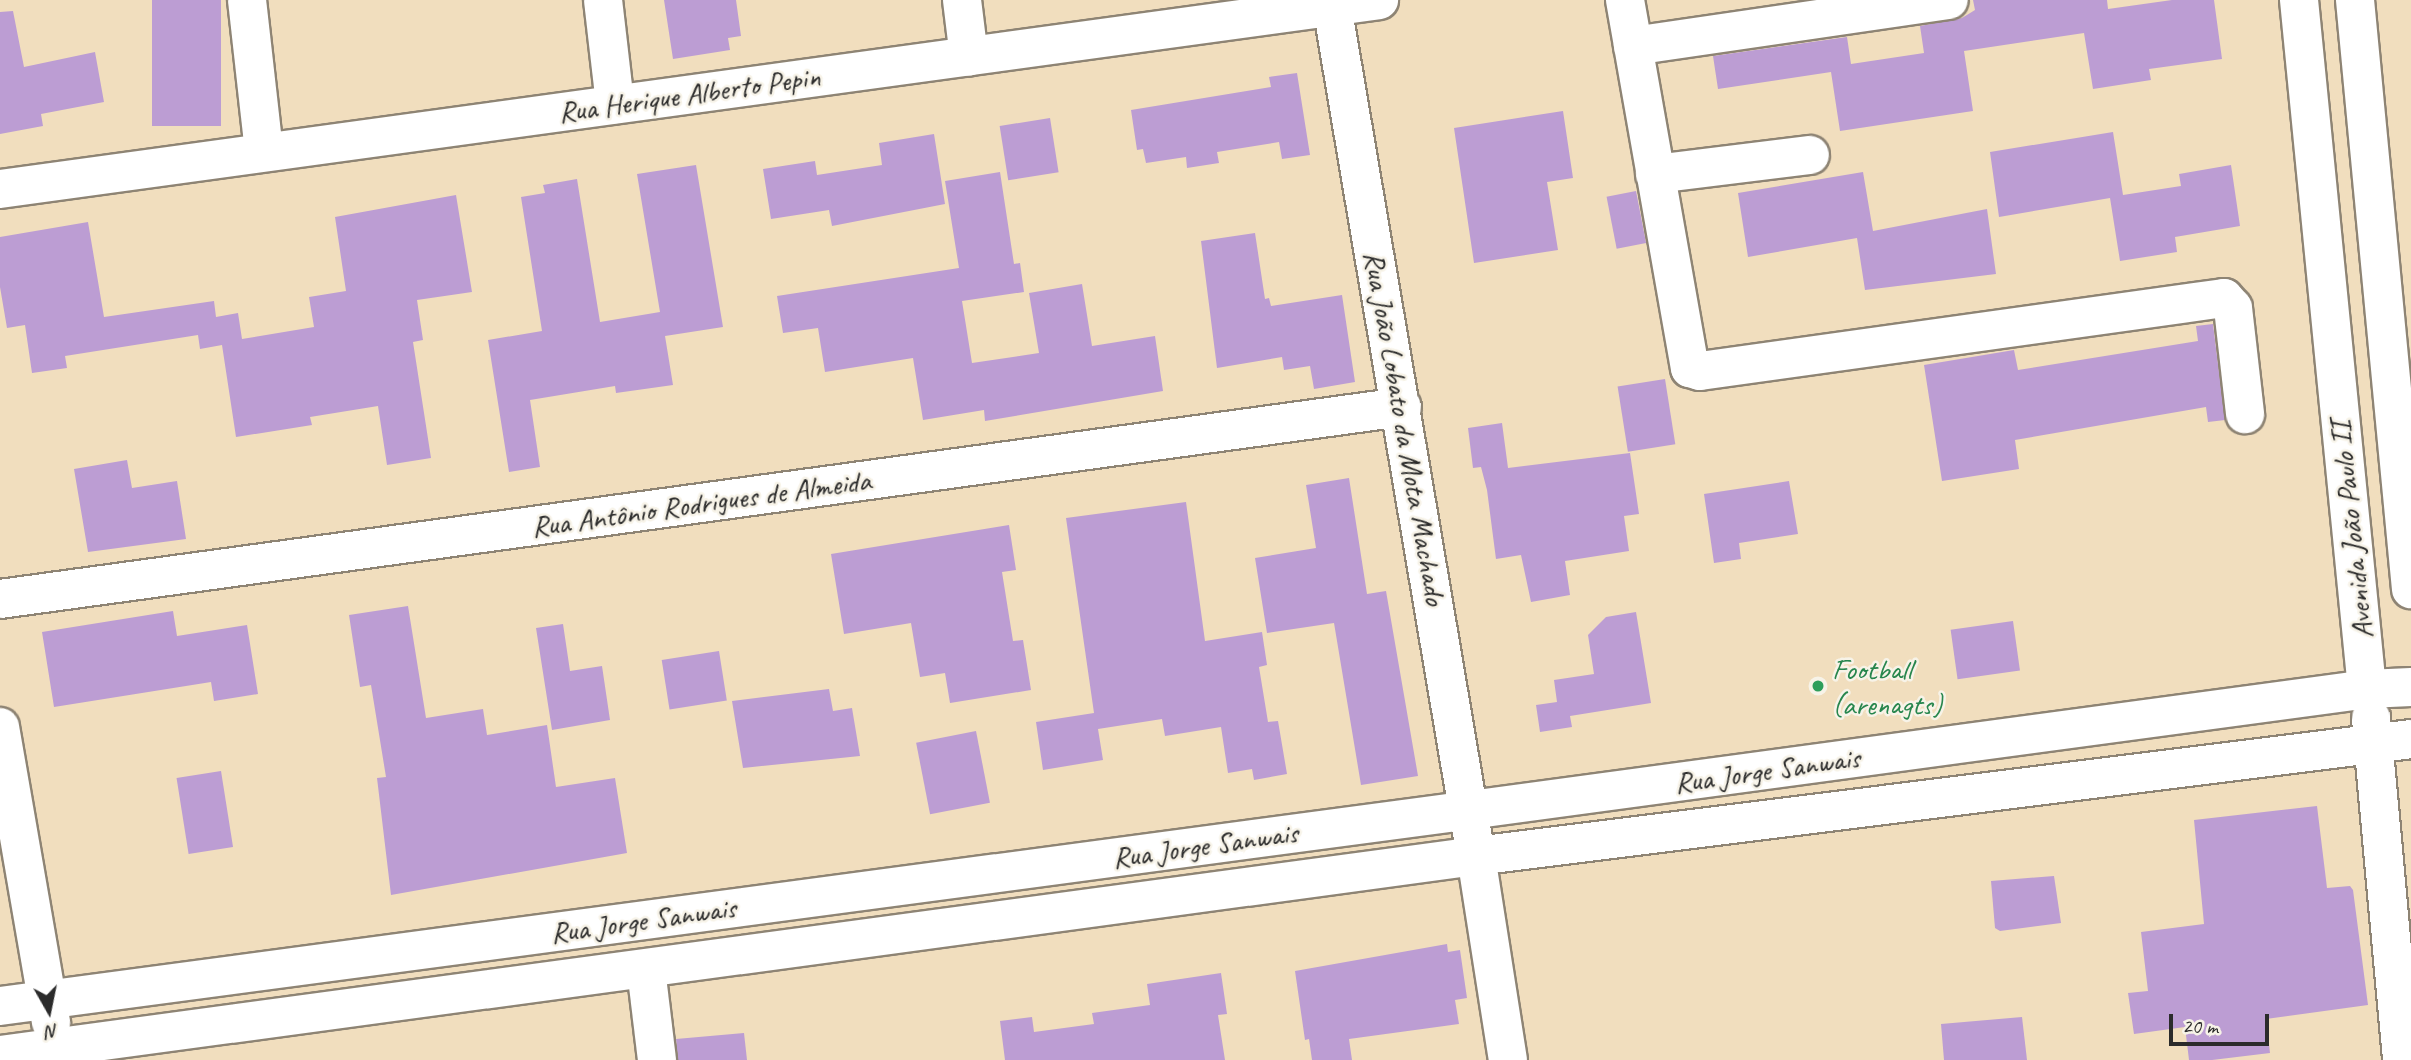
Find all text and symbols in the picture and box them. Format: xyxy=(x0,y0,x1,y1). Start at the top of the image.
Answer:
street label: Rua Herique Alberto Pepin xyxy=(556,58,822,130)
street label: Rua João Lobato da Mota Machado xyxy=(1356,248,1454,608)
street label: Avenida João Paulo II xyxy=(2322,419,2380,641)
street label: Rua Antônio Rodrigues de Almeida xyxy=(529,461,873,545)
place label: Football (arenagts) xyxy=(1832,651,1942,722)
marker: Football (arenagts) xyxy=(1810,678,1826,694)
street label: Rua Jorge Sanwais xyxy=(1672,739,1862,801)
street label: Rua Jorge Sanwais xyxy=(1110,814,1300,876)
street label: Rua Jorge Sanwais xyxy=(548,889,738,951)
north arrow xyxy=(14,976,84,1046)
scale bar xyxy=(2173,1000,2273,1044)
text: 20 m xyxy=(2182,1013,2218,1039)
text: N xyxy=(45,1019,60,1045)

